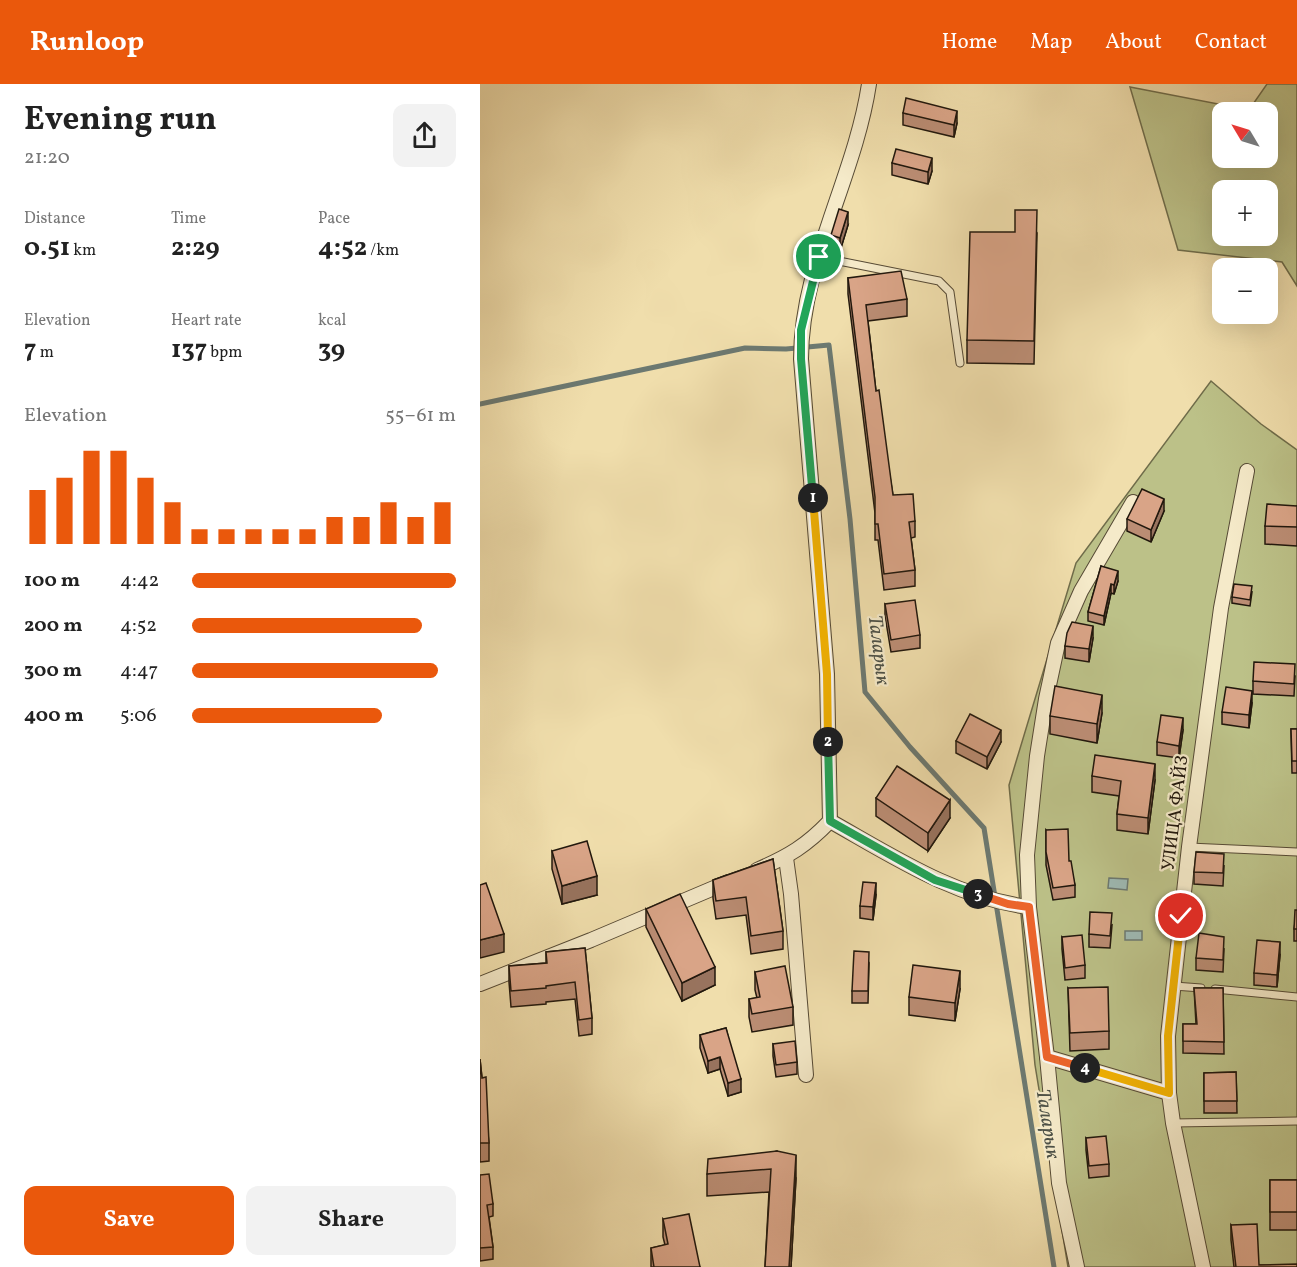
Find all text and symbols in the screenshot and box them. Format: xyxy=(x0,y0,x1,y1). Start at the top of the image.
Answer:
text: Runloop xyxy=(30,23,144,62)
text: Home xyxy=(942,28,997,57)
text: Map xyxy=(1030,28,1072,57)
text: About xyxy=(1105,28,1162,57)
text: Contact xyxy=(1195,28,1267,57)
text: Evening run xyxy=(24,98,217,144)
north arrow xyxy=(1212,102,1278,168)
map controls xyxy=(1212,102,1278,324)
button: share xyxy=(393,104,456,167)
text: 21:20 xyxy=(24,144,70,172)
button: + xyxy=(1212,180,1278,246)
text: Distance xyxy=(24,208,85,230)
text: Time xyxy=(171,208,206,230)
text: Pace xyxy=(318,208,350,230)
text: 0.51 xyxy=(24,230,70,266)
text: 2:29 xyxy=(171,230,220,266)
text: 4:52 xyxy=(318,230,367,266)
pin xyxy=(793,231,844,282)
text: km xyxy=(70,240,96,262)
text: /km xyxy=(367,240,399,262)
icon: arrive xyxy=(802,240,835,273)
button: − xyxy=(1212,258,1278,324)
text: Elevation xyxy=(24,310,91,332)
text: Heart rate xyxy=(171,310,242,332)
text: kcal xyxy=(318,310,346,332)
text: 7 xyxy=(24,332,36,368)
text: 137 xyxy=(171,332,207,368)
text: 39 xyxy=(318,332,345,368)
text: m xyxy=(36,342,54,364)
text: bpm xyxy=(207,342,242,364)
text: Elevation xyxy=(24,402,107,430)
text: 55–61 m xyxy=(385,402,456,430)
pin: 1 xyxy=(798,483,828,513)
text: 1 xyxy=(810,487,816,509)
text: 100 m xyxy=(24,567,80,595)
text: 4:42 xyxy=(120,567,159,595)
text: 200 m xyxy=(24,612,82,640)
text: 4:52 xyxy=(120,612,157,640)
water label: Таларык xyxy=(860,614,896,687)
text: 300 m xyxy=(24,657,82,685)
text: 4:47 xyxy=(120,657,158,685)
text: 400 m xyxy=(24,702,84,730)
text: 5:06 xyxy=(120,702,157,730)
pin: 2 xyxy=(813,727,843,757)
text: 2 xyxy=(824,731,832,753)
street label: УЛИЦА ФАЙЗ xyxy=(1156,754,1196,872)
pin: 3 xyxy=(963,879,993,909)
text: 3 xyxy=(974,883,982,905)
pin xyxy=(1155,890,1206,941)
icon: check xyxy=(1164,899,1197,932)
pin: 4 xyxy=(1070,1053,1100,1083)
text: 4 xyxy=(1080,1057,1090,1079)
water label: Таларык xyxy=(1028,1087,1066,1161)
button: Save xyxy=(24,1186,234,1255)
button: Share xyxy=(246,1186,456,1255)

